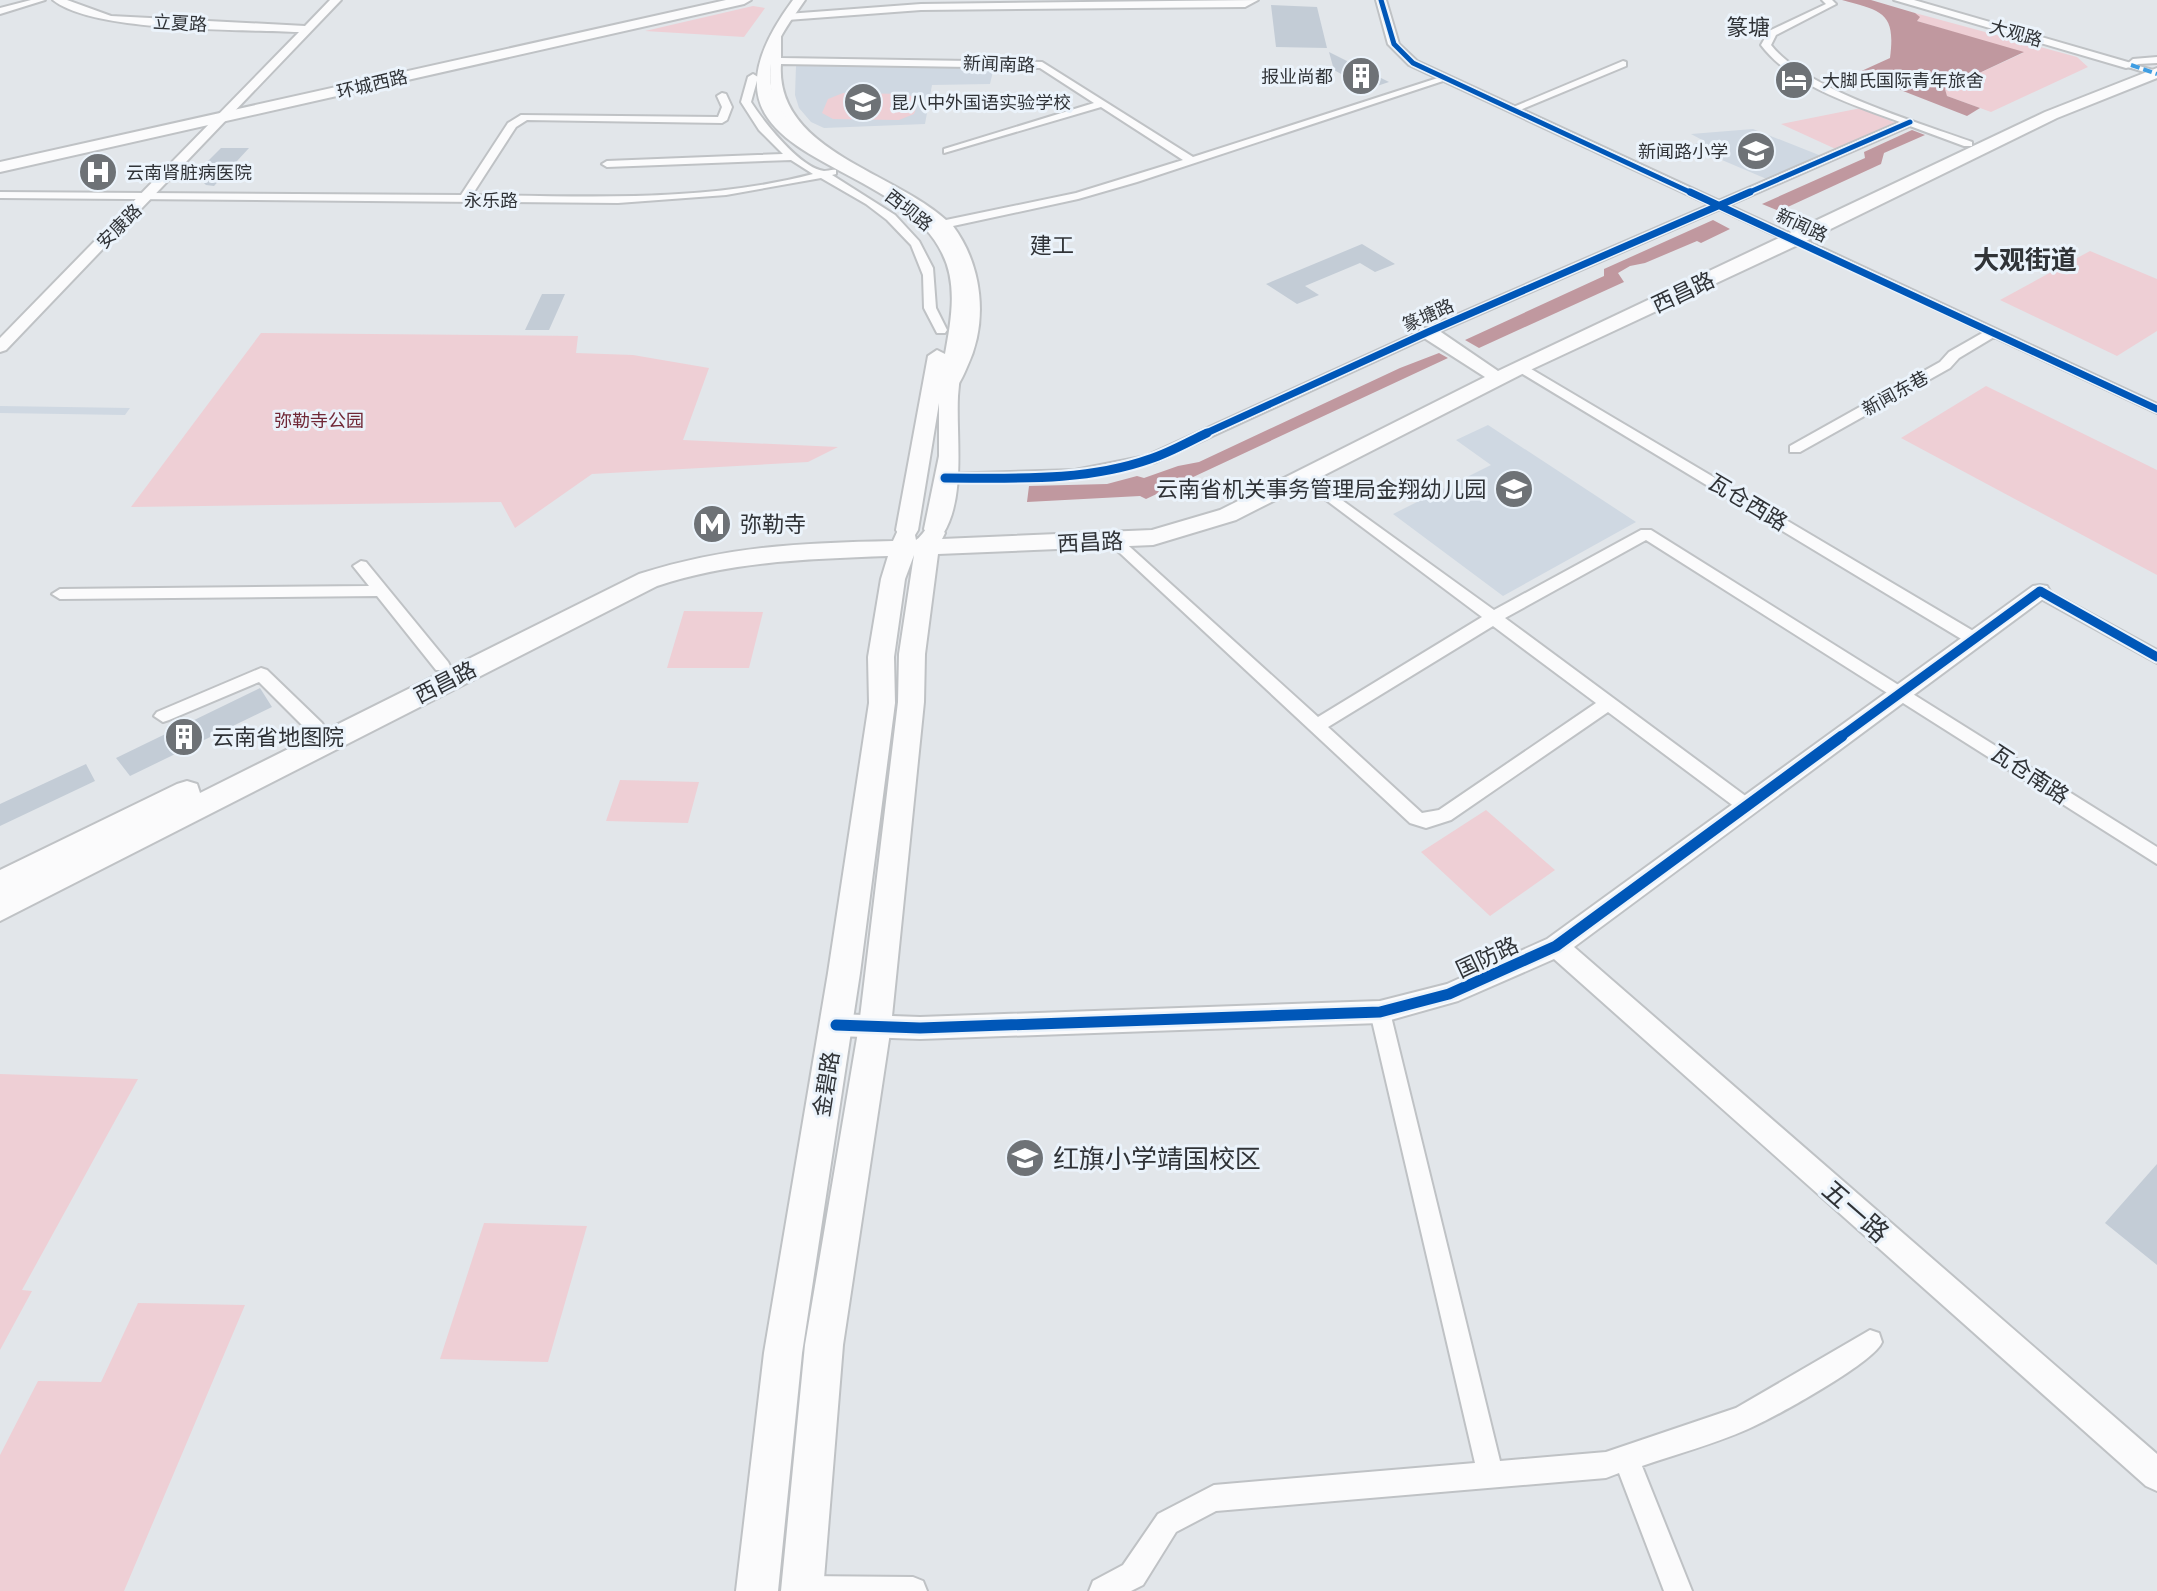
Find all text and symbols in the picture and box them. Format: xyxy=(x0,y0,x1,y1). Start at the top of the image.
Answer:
street label: 立夏路 xyxy=(152,8,208,38)
district label: 篆塘 xyxy=(1726,10,1770,44)
street label: 大观路 xyxy=(1986,13,2046,53)
street label: 新闻南路 xyxy=(963,49,1035,79)
building icon: 报业尚都 xyxy=(1340,55,1382,97)
hotel icon: 大脚氏国际青年旅舍 xyxy=(1773,59,1815,101)
street label: 环城西路 xyxy=(334,63,410,105)
place label: 报业尚都 xyxy=(1261,63,1333,90)
place label: 大脚氏国际青年旅舍 xyxy=(1822,67,1984,94)
school or university icon: 昆八中外国语实验学校 xyxy=(842,81,884,123)
place label: 昆八中外国语实验学校 xyxy=(891,89,1071,116)
school or university icon: 新闻路小学 xyxy=(1735,130,1777,172)
place label: 新闻路小学 xyxy=(1638,138,1728,165)
hospital icon: 云南肾脏病医院 xyxy=(77,151,119,193)
place label: 云南肾脏病医院 xyxy=(126,159,252,186)
street label: 西坝路 xyxy=(879,183,939,237)
street label: 永乐路 xyxy=(464,187,518,214)
street label: 安康路 xyxy=(90,197,148,255)
street label: 新闻路 xyxy=(1772,201,1832,249)
district label: 建工 xyxy=(1030,228,1074,262)
district label: 大观街道 xyxy=(1973,240,2077,279)
street label: 西昌路 xyxy=(1646,263,1720,321)
street label: 篆塘路 xyxy=(1398,292,1458,338)
street label: 新闻东巷 xyxy=(1857,364,1933,422)
park label: 弥勒寺公园 xyxy=(274,407,364,434)
street label: 瓦仓西路 xyxy=(1702,465,1794,539)
school or university icon: 云南省机关事务管理局金翔幼儿园 xyxy=(1493,468,1535,510)
place label: 云南省机关事务管理局金翔幼儿园 xyxy=(1156,472,1486,506)
metro station icon: 弥勒寺 xyxy=(691,503,733,545)
place label: 弥勒寺 xyxy=(740,507,806,541)
street label: 西昌路 xyxy=(1056,523,1124,561)
street label: 西昌路 xyxy=(408,652,482,712)
building icon: 云南省地图院 xyxy=(163,716,205,758)
place label: 云南省地图院 xyxy=(212,720,344,754)
street label: 瓦仓南路 xyxy=(1984,736,2076,812)
street label: 国防路 xyxy=(1450,928,1524,986)
street label: 金碧路 xyxy=(804,1049,848,1119)
school or university icon: 红旗小学靖国校区 xyxy=(1004,1137,1046,1179)
place label: 红旗小学靖国校区 xyxy=(1053,1139,1261,1178)
street label: 五一路 xyxy=(1814,1171,1898,1251)

